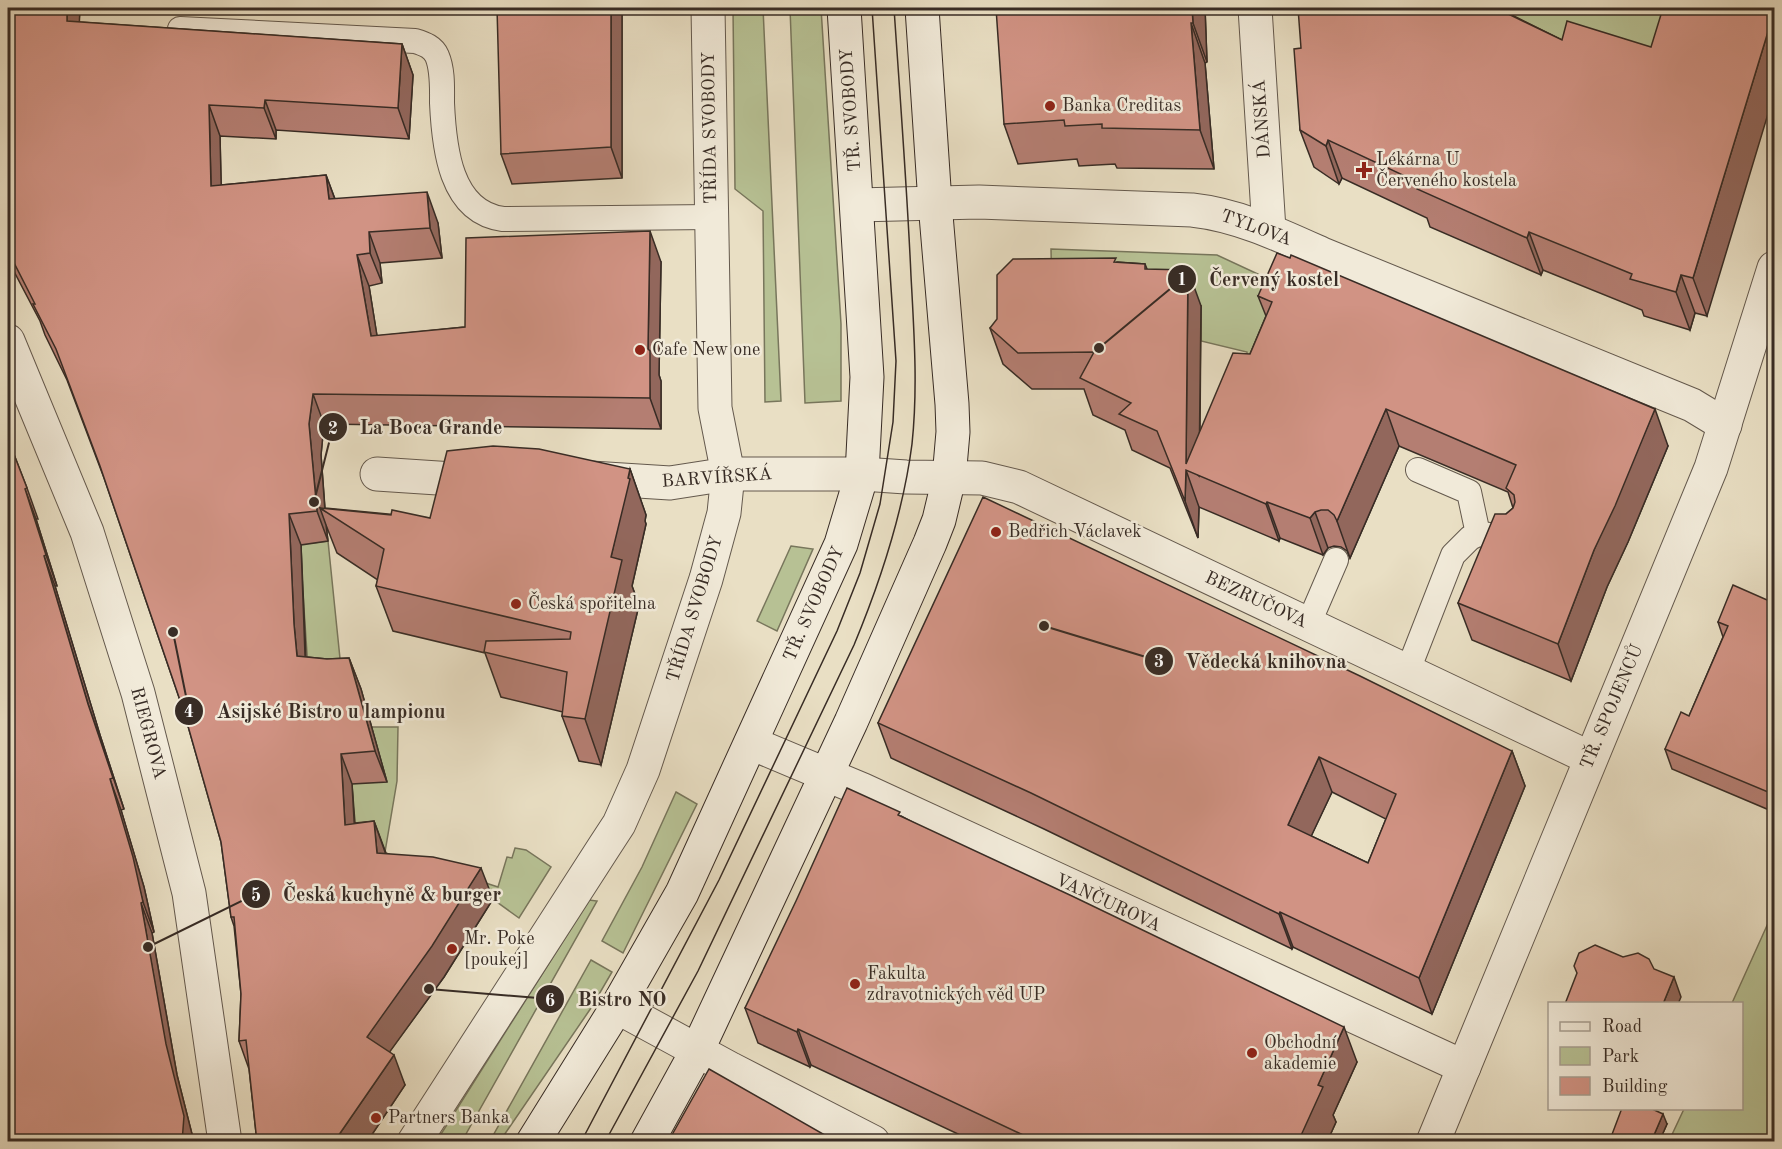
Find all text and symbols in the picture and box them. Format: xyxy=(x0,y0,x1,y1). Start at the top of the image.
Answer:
street label: TŘ. SVOBODY xyxy=(833,48,864,173)
street label: TŘÍDA SVOBODY xyxy=(695,52,720,204)
street label: DÁNSKÁ xyxy=(1246,79,1274,159)
place label: Banka Creditas xyxy=(1062,97,1181,115)
marker: Banka Creditas xyxy=(1043,99,1057,113)
place label: Lékárna U Červeného kostela xyxy=(1376,151,1517,190)
marker: Lékárna U Červeného kostela xyxy=(1357,163,1371,177)
street label: TYLOVA xyxy=(1218,207,1294,249)
callout: Červený kostel xyxy=(1167,260,1351,298)
text: Červený kostel xyxy=(1209,266,1339,291)
text: 1 xyxy=(1177,271,1187,289)
place label: Cafe New one xyxy=(652,341,760,359)
marker: Cafe New one xyxy=(633,343,647,357)
callout: La Boca Grande xyxy=(318,408,515,446)
text: La Boca Grande xyxy=(359,419,503,439)
text: 2 xyxy=(328,420,338,438)
street label: BARVÍŘSKÁ xyxy=(661,460,773,491)
place label: Bedřich Václavek xyxy=(1008,523,1142,541)
marker: Bedřich Václavek xyxy=(989,525,1003,539)
street label: TŘÍDA SVOBODY xyxy=(659,532,726,684)
street label: TŘ. SVOBODY xyxy=(776,542,847,664)
street label: BEZRUČOVA xyxy=(1202,564,1312,632)
place label: Česká spořitelna xyxy=(528,590,656,613)
marker: Česká spořitelna xyxy=(509,597,523,611)
street label: TŘ. SPOJENCŮ xyxy=(1573,640,1646,772)
callout: Vědecká knihovna xyxy=(1144,642,1359,680)
text: 3 xyxy=(1154,653,1164,671)
text: Vědecká knihovna xyxy=(1185,653,1347,673)
street label: RIEGROVA xyxy=(127,685,169,781)
callout: Asijské Bistro u lampionu xyxy=(174,692,457,730)
text: 4 xyxy=(184,703,194,721)
text: Asijské Bistro u lampionu xyxy=(216,703,446,723)
street label: VANČUROVA xyxy=(1052,866,1166,935)
callout: Česká kuchyně & burger xyxy=(241,875,513,913)
text: Česká kuchyně & burger xyxy=(283,881,501,906)
text: 5 xyxy=(251,887,261,905)
place label: Mr. Poke [poukej] xyxy=(464,930,534,969)
marker: Mr. Poke [poukej] xyxy=(445,942,459,956)
place label: Fakulta zdravotnických věd UP xyxy=(867,965,1045,1004)
marker: Fakulta zdravotnických věd UP xyxy=(848,977,862,991)
callout: Bistro NO xyxy=(535,980,679,1018)
text: Bistro NO xyxy=(577,991,667,1011)
text: 6 xyxy=(545,992,555,1010)
legend xyxy=(1548,1002,1743,1110)
text: Road xyxy=(1602,1018,1642,1036)
place label: Obchodní akademie xyxy=(1264,1034,1336,1073)
marker: Obchodní akademie xyxy=(1245,1046,1259,1060)
text: Park xyxy=(1602,1048,1639,1066)
text: Building xyxy=(1602,1078,1668,1096)
place label: Partners Banka xyxy=(388,1109,510,1127)
marker: Partners Banka xyxy=(369,1111,383,1125)

